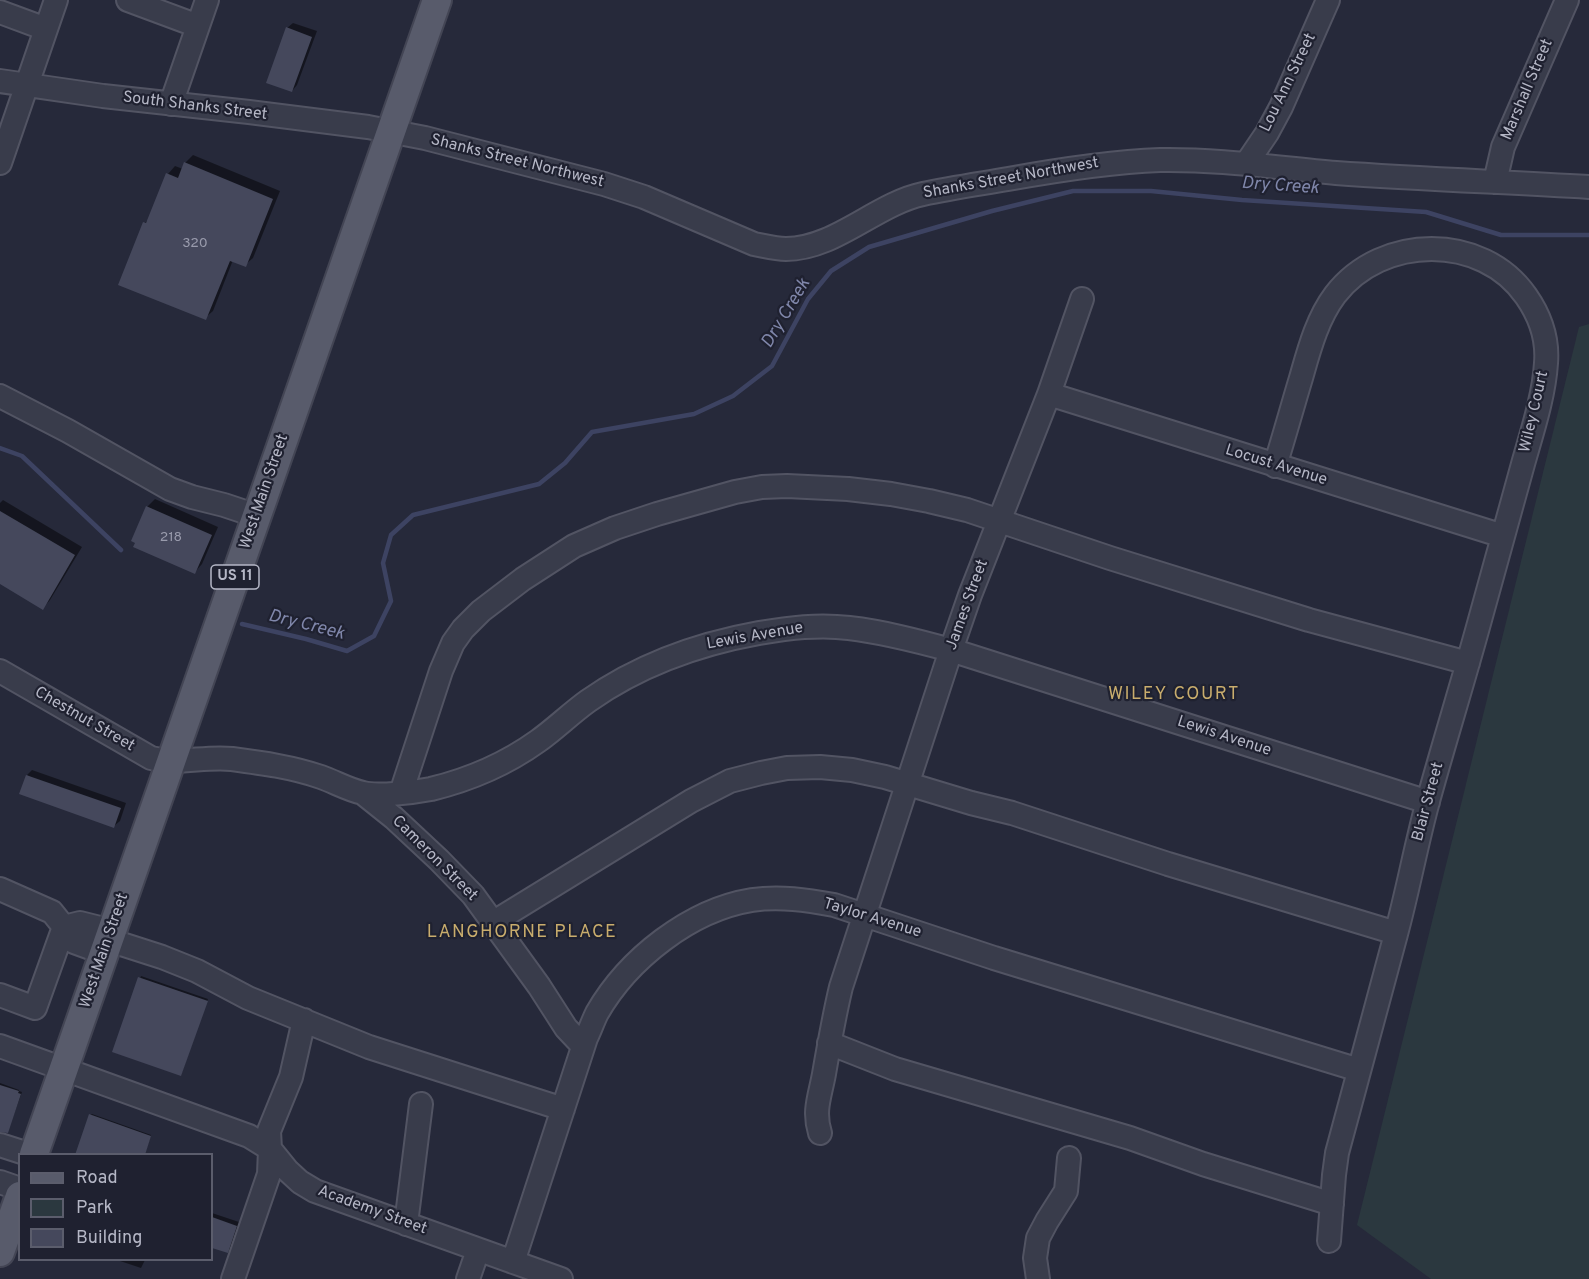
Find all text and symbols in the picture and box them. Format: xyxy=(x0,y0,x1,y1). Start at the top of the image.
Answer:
street label: Lou Ann Street xyxy=(1257,30,1321,136)
street label: Marshall Street xyxy=(1498,36,1558,144)
street label: South Shanks Street xyxy=(122,89,268,125)
street label: Shanks Street Northwest xyxy=(428,131,606,193)
street label: Shanks Street Northwest xyxy=(922,154,1100,204)
water label: Dry Creek xyxy=(1241,174,1319,200)
house number: 320 xyxy=(182,236,208,252)
water label: Dry Creek xyxy=(758,275,816,353)
street label: Wiley Court xyxy=(1516,369,1554,455)
street label: West Main Street xyxy=(236,432,294,552)
street label: Locust Avenue xyxy=(1223,441,1329,491)
house number: 218 xyxy=(160,530,182,546)
street label: James Street xyxy=(943,557,993,653)
road number: US 11 xyxy=(211,565,259,589)
water label: Dry Creek xyxy=(266,606,346,646)
street label: Lewis Avenue xyxy=(705,619,805,655)
street label: Chestnut Street xyxy=(30,684,138,756)
district label: WILEY COURT xyxy=(1108,684,1240,706)
street label: Lewis Avenue xyxy=(1175,713,1273,761)
street label: Blair Street xyxy=(1409,760,1449,844)
street label: Cameron Street xyxy=(387,812,481,906)
street label: West Main Street xyxy=(76,891,134,1011)
street label: Taylor Avenue xyxy=(821,895,923,943)
district label: LANGHORNE PLACE xyxy=(427,922,617,944)
legend xyxy=(18,1153,213,1261)
text: Road xyxy=(76,1167,118,1190)
street label: Academy Street xyxy=(315,1182,429,1240)
text: Park xyxy=(76,1197,113,1220)
text: Building xyxy=(76,1227,142,1250)

